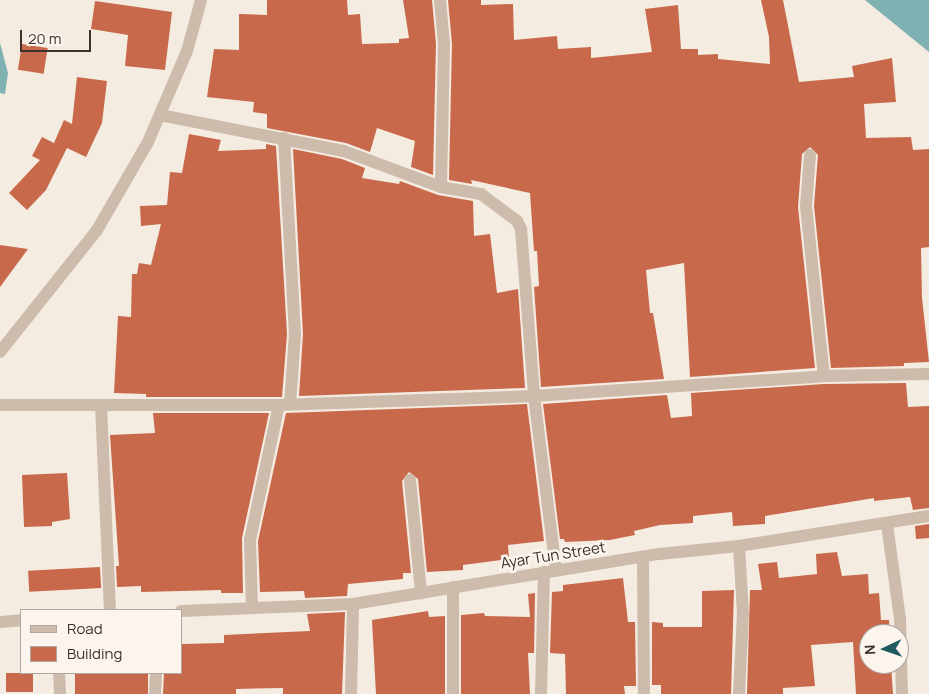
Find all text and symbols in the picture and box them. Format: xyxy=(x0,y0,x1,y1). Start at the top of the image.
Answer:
scale bar xyxy=(22,20,94,52)
text: 20 m xyxy=(28,28,61,49)
street label: Ayar Tun Street xyxy=(499,538,607,572)
legend xyxy=(20,609,182,674)
text: Road xyxy=(67,618,103,639)
north arrow xyxy=(859,624,909,674)
text: Building xyxy=(67,643,122,664)
text: N xyxy=(860,644,879,655)

